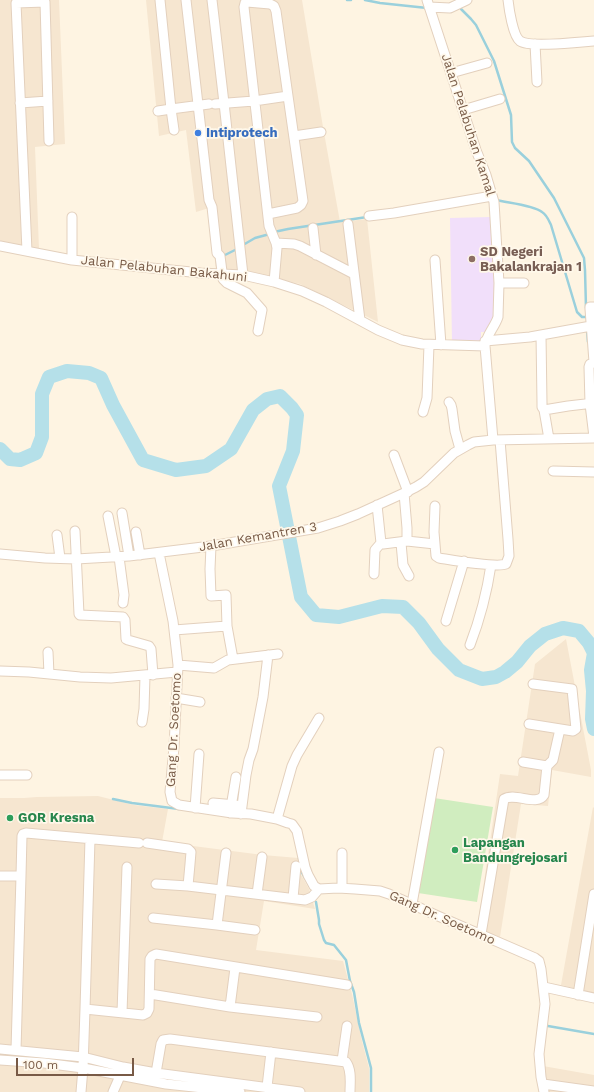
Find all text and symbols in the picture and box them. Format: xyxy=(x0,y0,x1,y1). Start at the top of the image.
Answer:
street label: Jalan Pelabuhan Kamal xyxy=(438,52,498,198)
place label: Intiprotech xyxy=(206,125,278,141)
marker: Intiprotech xyxy=(193,128,203,138)
place label: SD Negeri Bakalankrajan 1 xyxy=(480,244,582,275)
street label: Jalan Pelabuhan Bakahuni xyxy=(80,253,248,285)
marker: SD Negeri Bakalankrajan 1 xyxy=(467,254,477,264)
street label: Jalan Kemantren 3 xyxy=(198,519,318,555)
street label: Gang Dr. Soetomo xyxy=(163,672,185,788)
place label: GOR Kresna xyxy=(18,810,94,826)
marker: GOR Kresna xyxy=(5,813,15,823)
place label: Lapangan Bandungrejosari xyxy=(463,835,567,866)
marker: Lapangan Bandungrejosari xyxy=(450,845,460,855)
street label: Gang Dr. Soetomo xyxy=(387,888,497,948)
scale bar xyxy=(18,1050,136,1076)
text: 100 m xyxy=(23,1058,58,1072)

